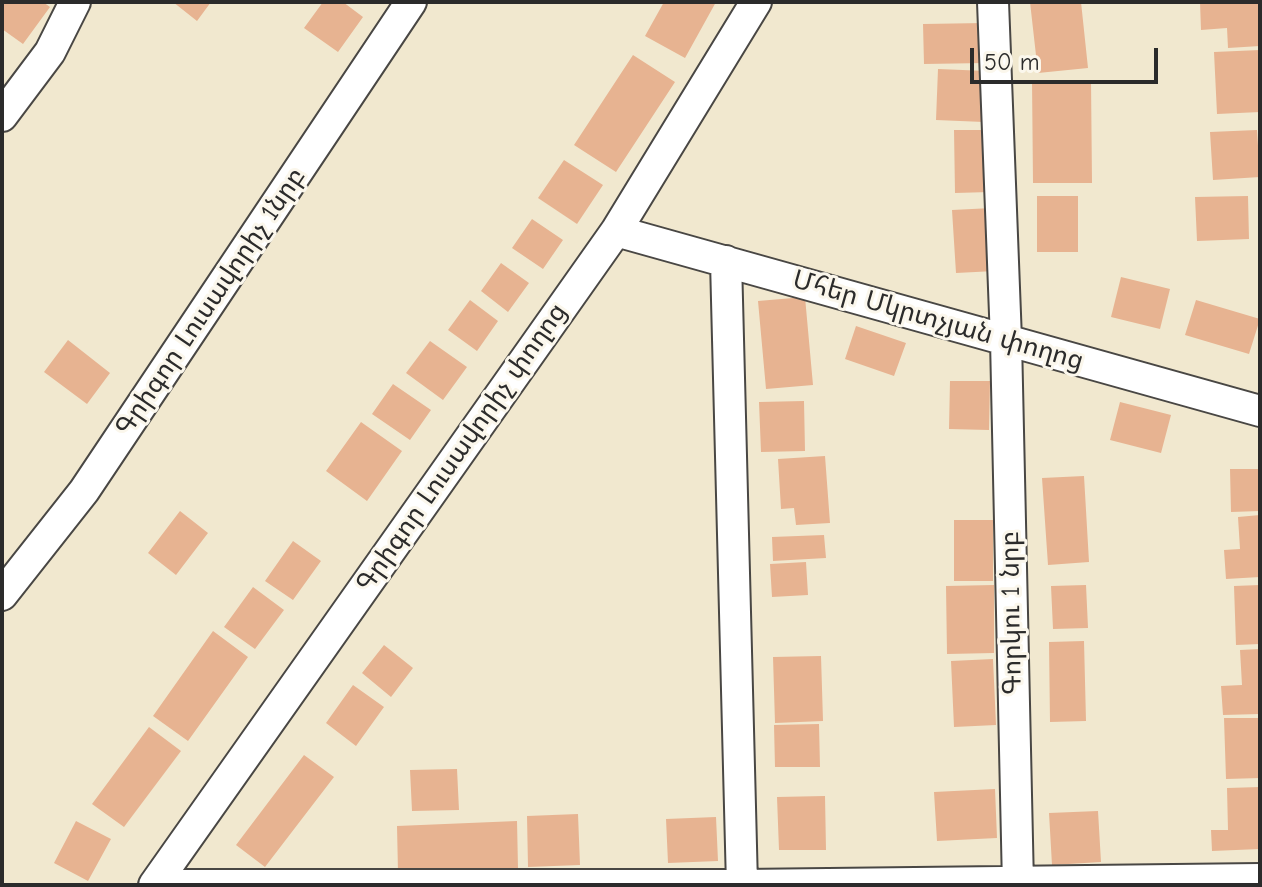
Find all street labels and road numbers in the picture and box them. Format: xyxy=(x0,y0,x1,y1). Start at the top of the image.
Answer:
street label: Գրիգոր Լուսավորիչ 1նրբ xyxy=(109,162,313,442)
street label: Մհեր Մկրտչյան փողոց xyxy=(789,265,1087,377)
street label: Գրիգոր Լուսավորիչ փողոց xyxy=(350,297,574,599)
street label: Գորկու 1 նրբ xyxy=(995,531,1029,695)

